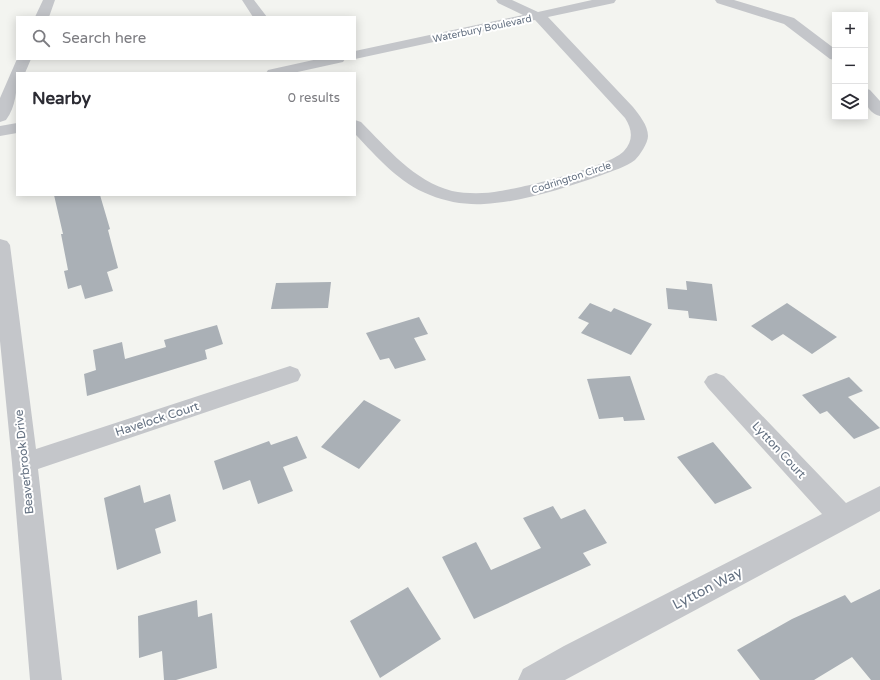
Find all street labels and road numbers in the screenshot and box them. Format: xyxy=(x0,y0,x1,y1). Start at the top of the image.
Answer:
street label: Waterbury Boulevard xyxy=(432,13,533,45)
street label: Codrington Circle xyxy=(530,159,613,196)
street label: Havelock Court xyxy=(113,399,201,439)
street label: Beaverbrook Drive xyxy=(12,409,36,515)
street label: Lytton Court xyxy=(749,419,809,482)
street label: Lytton Way xyxy=(670,563,745,613)

